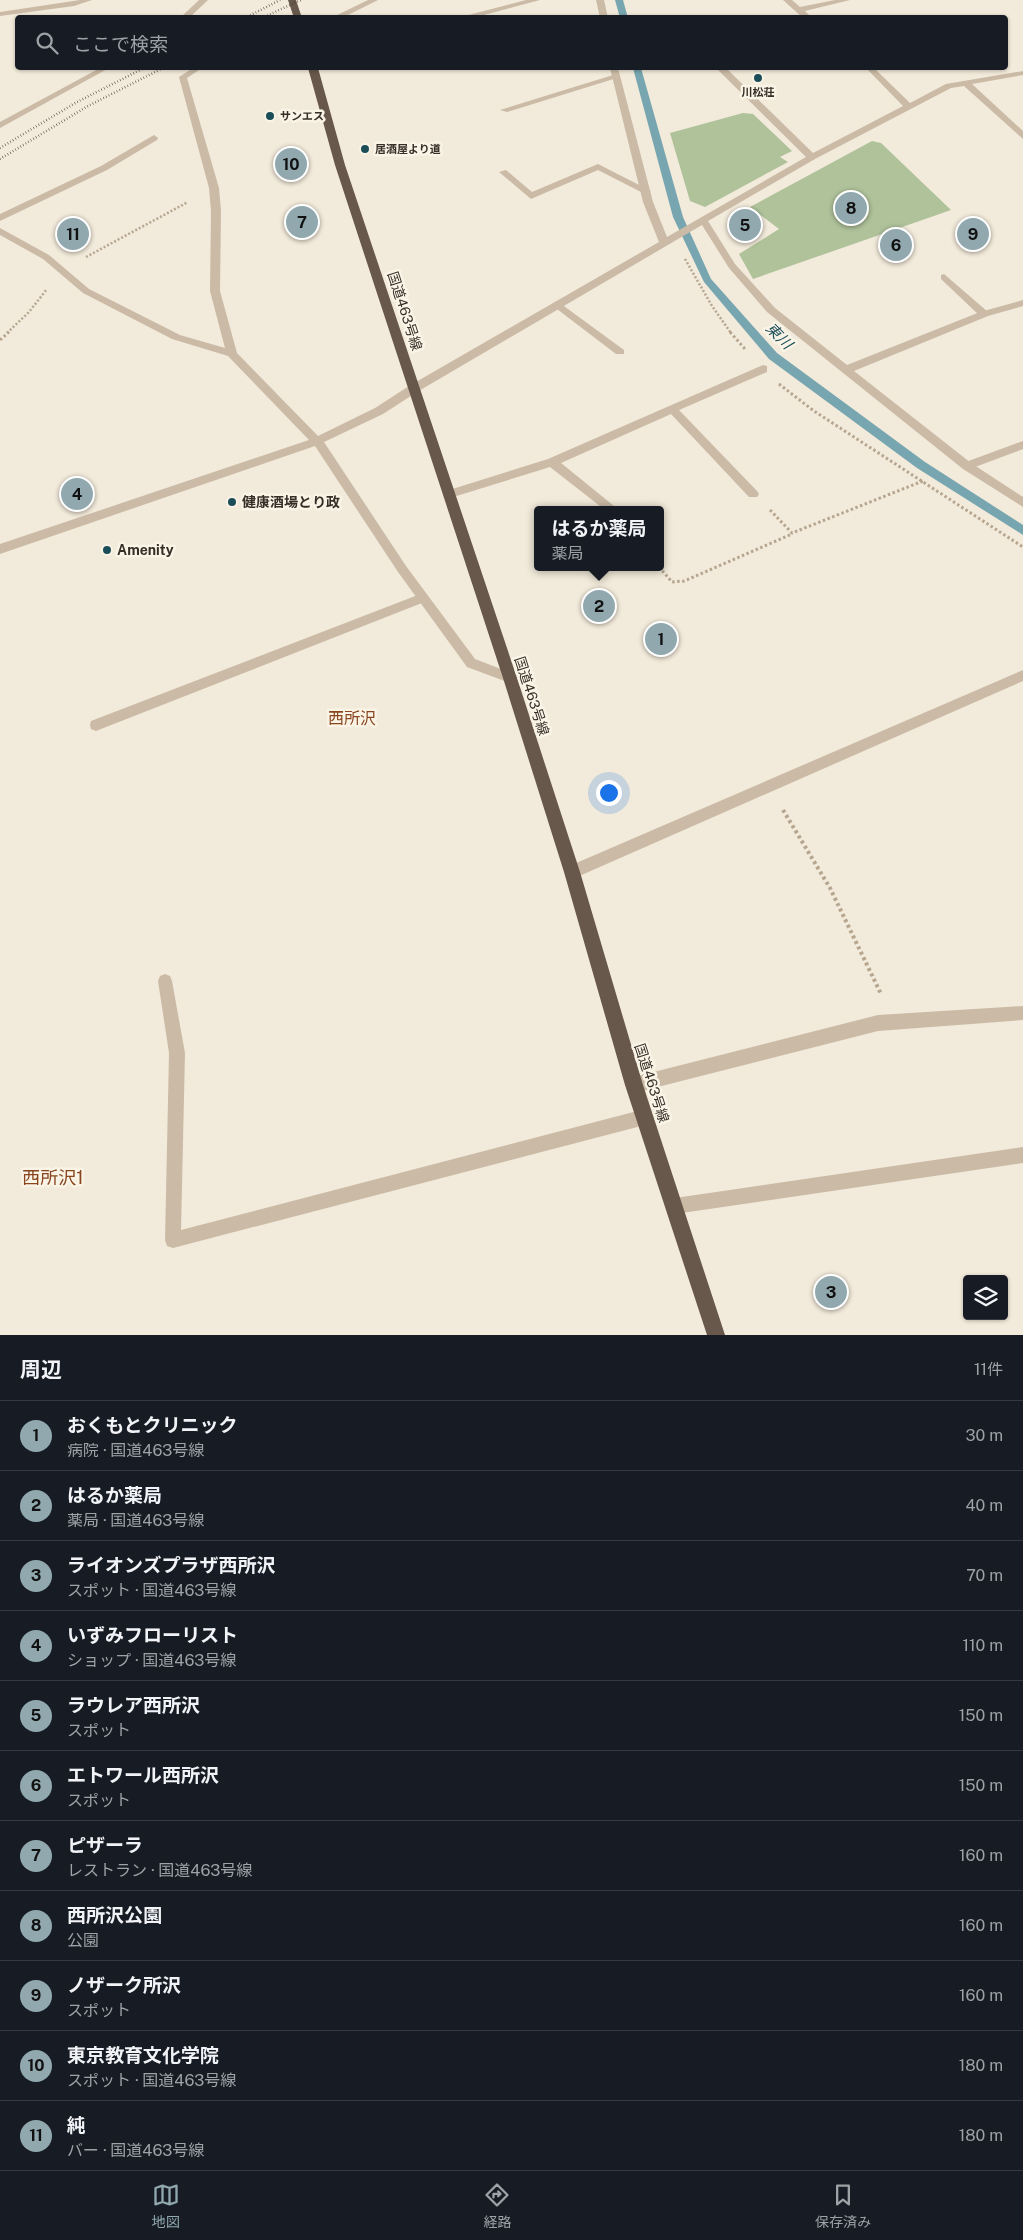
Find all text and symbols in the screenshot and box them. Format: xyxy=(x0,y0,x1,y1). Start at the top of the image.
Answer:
search box xyxy=(15,15,1008,70)
icon: search xyxy=(33,29,61,57)
text: ここで検索 xyxy=(73,33,168,55)
marker: 川松荘 xyxy=(752,72,764,84)
place label: 川松荘 xyxy=(742,86,775,98)
marker: サンエス xyxy=(264,110,276,122)
place label: サンエス xyxy=(280,110,324,122)
marker: 居酒屋より道 xyxy=(359,143,371,155)
place label: 居酒屋より道 xyxy=(375,143,441,155)
pin: 10 xyxy=(275,145,307,183)
pin: 8 xyxy=(835,189,867,227)
pin: 7 xyxy=(286,203,318,241)
pin: 5 xyxy=(729,206,761,244)
pin: 11 xyxy=(57,215,89,253)
pin: 9 xyxy=(957,215,989,253)
pin: 6 xyxy=(880,226,912,264)
street label: 国道463号線 xyxy=(385,269,425,353)
water label: 東川 xyxy=(763,319,797,354)
pin: 4 xyxy=(61,475,93,513)
place label: 健康酒場とり政 xyxy=(242,494,340,510)
marker: 健康酒場とり政 xyxy=(226,496,238,508)
popup xyxy=(534,506,664,571)
text: はるか薬局 xyxy=(551,517,647,539)
place label: Amenity xyxy=(117,542,174,558)
marker: Amenity xyxy=(101,544,113,556)
text: 薬局 xyxy=(551,544,584,563)
pin: 2 xyxy=(583,587,615,625)
pin: 1 xyxy=(645,620,677,658)
street label: 国道463号線 xyxy=(512,654,552,738)
district label: 西所沢 xyxy=(328,709,376,728)
your location xyxy=(596,780,622,806)
street label: 国道463号線 xyxy=(632,1041,672,1125)
district label: 西所沢1 xyxy=(22,1167,84,1188)
pin: 3 xyxy=(815,1273,847,1311)
map controls xyxy=(963,1275,1008,1320)
button: layers xyxy=(963,1275,1008,1320)
text: 周辺 xyxy=(20,1357,62,1382)
text: 11件 xyxy=(974,1360,1003,1379)
text: おくもとクリニック xyxy=(67,1414,238,1436)
text: 1 xyxy=(33,1426,39,1445)
text: 30 m xyxy=(966,1426,1003,1445)
text: 病院 · 国道463号線 xyxy=(67,1441,204,1460)
text: はるか薬局 xyxy=(67,1484,162,1506)
text: 2 xyxy=(31,1496,41,1515)
text: 40 m xyxy=(965,1496,1003,1515)
text: 薬局 · 国道463号線 xyxy=(67,1511,204,1530)
text: ライオンズプラザ西所沢 xyxy=(67,1554,276,1576)
text: 3 xyxy=(31,1566,41,1585)
text: 70 m xyxy=(966,1566,1003,1585)
text: スポット · 国道463号線 xyxy=(67,1581,236,1600)
text: いずみフローリスト xyxy=(67,1624,238,1646)
text: 4 xyxy=(31,1636,41,1655)
text: 110 m xyxy=(962,1636,1003,1655)
text: ショップ · 国道463号線 xyxy=(67,1651,236,1670)
text: ラウレア西所沢 xyxy=(67,1694,200,1716)
text: 5 xyxy=(31,1706,41,1725)
text: 150 m xyxy=(959,1706,1003,1725)
text: スポット xyxy=(67,1721,131,1740)
text: エトワール西所沢 xyxy=(67,1764,219,1786)
text: 6 xyxy=(31,1776,41,1795)
text: 150 m xyxy=(959,1776,1003,1795)
text: スポット xyxy=(67,1791,131,1810)
text: ピザーラ xyxy=(67,1834,143,1856)
text: 7 xyxy=(31,1846,41,1865)
text: 160 m xyxy=(959,1846,1003,1865)
text: レストラン · 国道463号線 xyxy=(67,1861,252,1880)
text: 西所沢公園 xyxy=(67,1904,162,1926)
text: 8 xyxy=(31,1916,41,1935)
text: 160 m xyxy=(959,1916,1003,1935)
text: 公園 xyxy=(67,1931,99,1950)
text: ノザーク所沢 xyxy=(67,1974,181,1996)
text: 9 xyxy=(31,1986,41,2005)
text: 160 m xyxy=(959,1986,1003,2005)
text: スポット xyxy=(67,2001,131,2020)
text: 東京教育文化学院 xyxy=(67,2044,219,2066)
text: 10 xyxy=(27,2056,45,2075)
text: 180 m xyxy=(959,2056,1003,2075)
text: スポット · 国道463号線 xyxy=(67,2071,236,2090)
text: 純 xyxy=(67,2114,86,2136)
text: 11 xyxy=(29,2126,43,2145)
text: 180 m xyxy=(959,2126,1003,2145)
text: バー · 国道463号線 xyxy=(67,2141,204,2160)
tab: 地図 xyxy=(152,2181,180,2231)
tab: 経路 xyxy=(483,2181,511,2231)
tab: 保存済み xyxy=(815,2181,871,2231)

